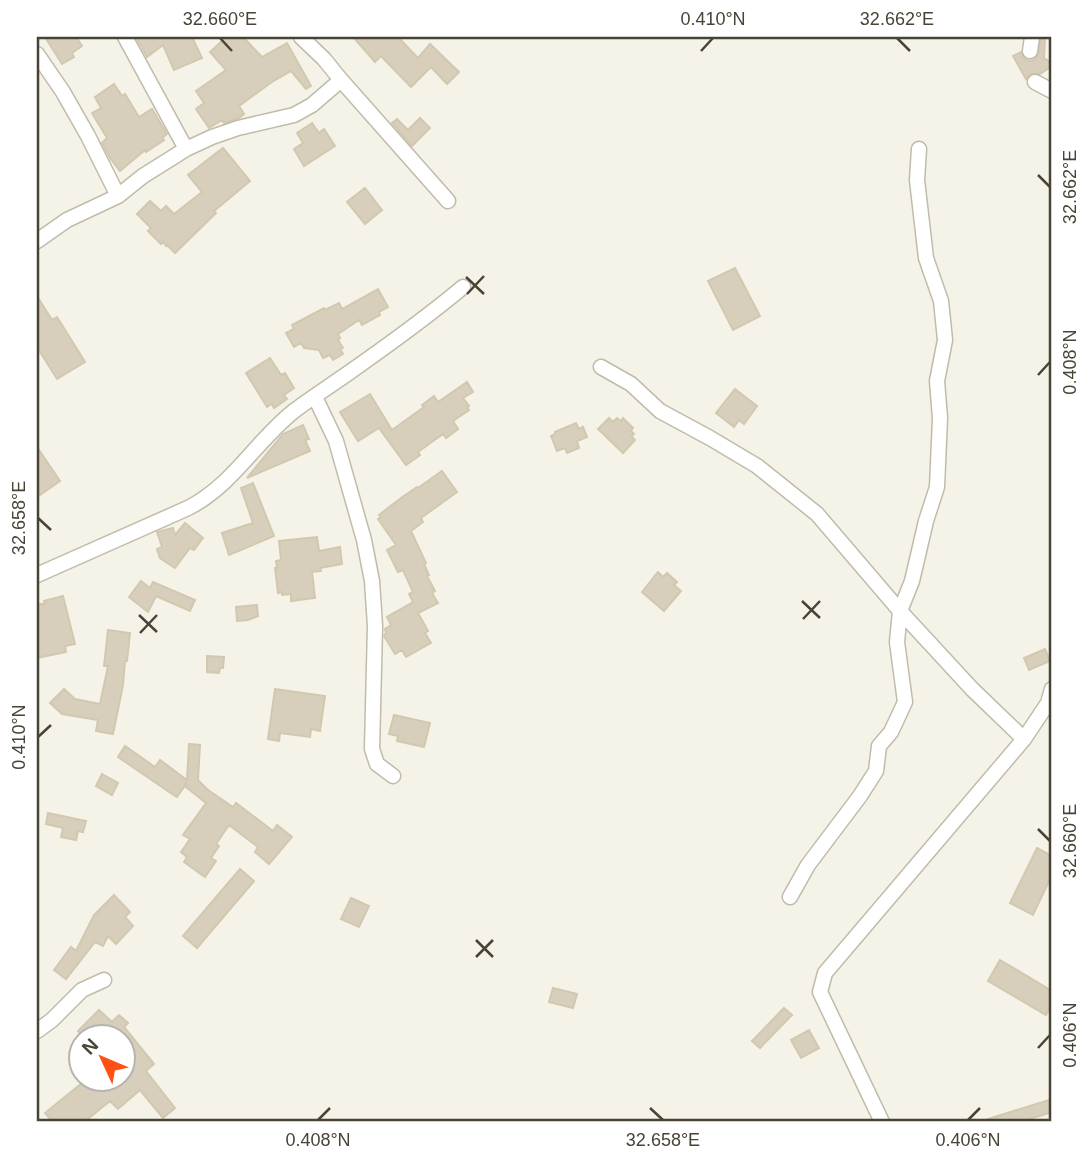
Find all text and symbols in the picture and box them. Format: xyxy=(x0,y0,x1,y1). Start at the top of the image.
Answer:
text: 32.660°E xyxy=(183,9,257,29)
text: 0.410°N xyxy=(680,9,746,29)
text: 32.662°E xyxy=(860,9,934,29)
text: 32.662°E xyxy=(1060,150,1080,224)
text: 0.408°N xyxy=(1060,329,1080,395)
text: 32.658°E xyxy=(9,481,29,555)
text: 0.410°N xyxy=(9,704,29,770)
text: 32.660°E xyxy=(1060,804,1080,878)
text: 0.406°N xyxy=(1060,1002,1080,1068)
north arrow xyxy=(66,1023,136,1092)
text: N xyxy=(78,1034,102,1059)
text: 0.408°N xyxy=(285,1130,351,1150)
text: 32.658°E xyxy=(626,1130,700,1150)
text: 0.406°N xyxy=(935,1130,1001,1150)

